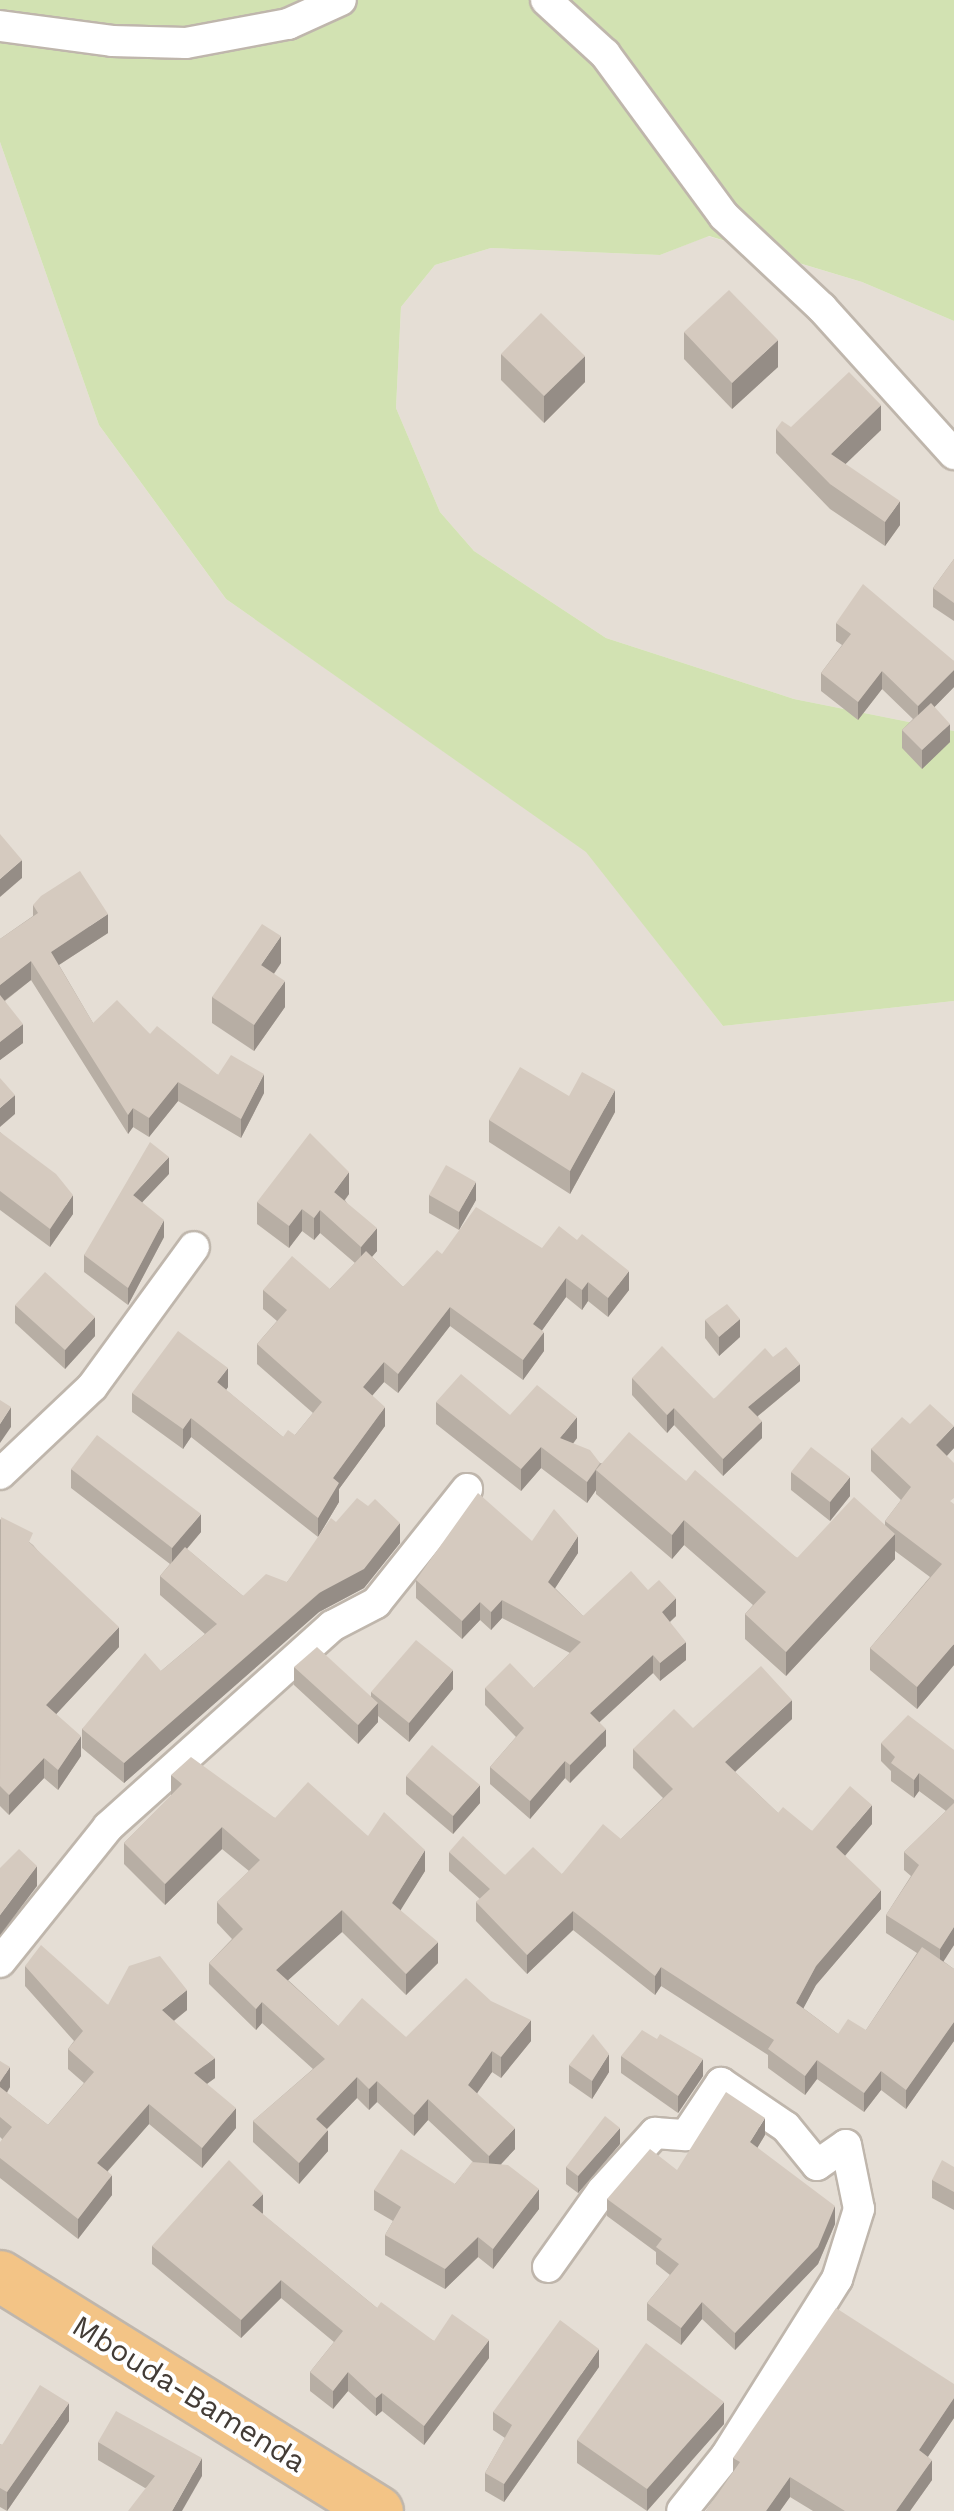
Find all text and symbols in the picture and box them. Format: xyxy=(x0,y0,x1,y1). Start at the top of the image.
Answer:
street label: Mbouda-Bamenda xyxy=(66,2308,312,2480)

